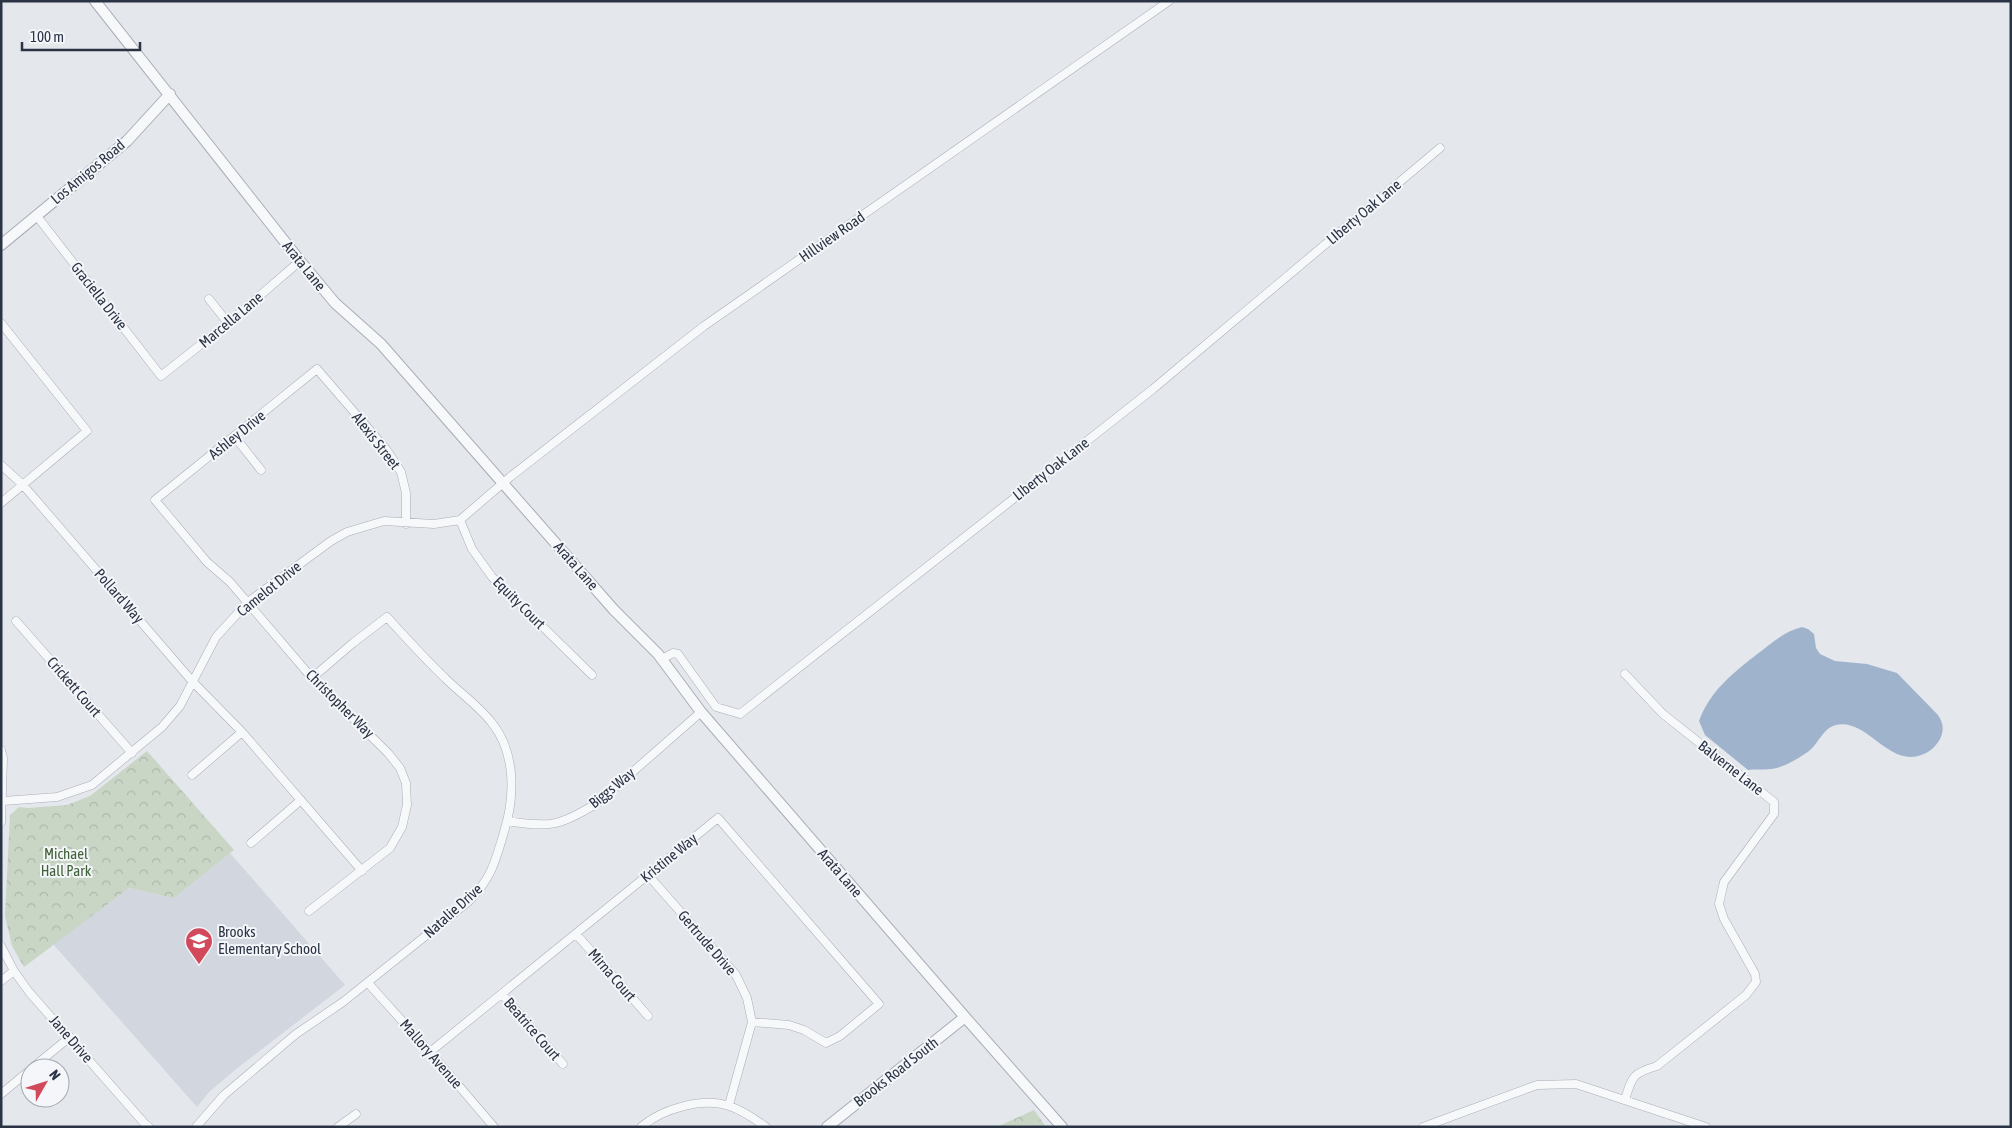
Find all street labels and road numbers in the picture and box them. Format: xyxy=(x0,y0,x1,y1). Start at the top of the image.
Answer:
street label: Los Amigos Road xyxy=(47,136,128,207)
street label: LIberty Oak Lane xyxy=(1323,176,1404,248)
street label: Hillview Road xyxy=(796,208,868,265)
street label: Arata Lane xyxy=(279,238,330,294)
street label: Graciella Drive xyxy=(68,259,131,333)
street label: Marcella Lane xyxy=(195,288,266,351)
street label: Ashley Drive xyxy=(205,407,269,463)
street label: Alexis Street xyxy=(349,409,404,473)
street label: LIberty Oak Lane xyxy=(1009,434,1092,504)
street label: Arata Lane xyxy=(551,538,602,594)
street label: Camelot Drive xyxy=(233,557,304,620)
street label: Pollard Way xyxy=(91,565,148,626)
street label: Equity Court xyxy=(490,573,549,632)
street label: Crickett Court xyxy=(44,653,105,720)
street label: Christopher Way xyxy=(303,666,378,741)
street label: Balverne Lane xyxy=(1695,737,1767,798)
street label: Biggs Way xyxy=(585,764,638,811)
street label: Kristine Way xyxy=(637,830,700,886)
street label: Arata Lane xyxy=(815,845,866,901)
street label: Natalie Drive xyxy=(420,880,485,941)
street label: Gertrude Drive xyxy=(675,907,740,979)
street label: Mirna Court xyxy=(585,945,640,1004)
street label: Beatrice Court xyxy=(501,994,564,1063)
street label: Jane Drive xyxy=(46,1012,97,1066)
street label: Mallory Avenue xyxy=(397,1016,466,1092)
street label: Brooks Road South xyxy=(850,1033,941,1110)

